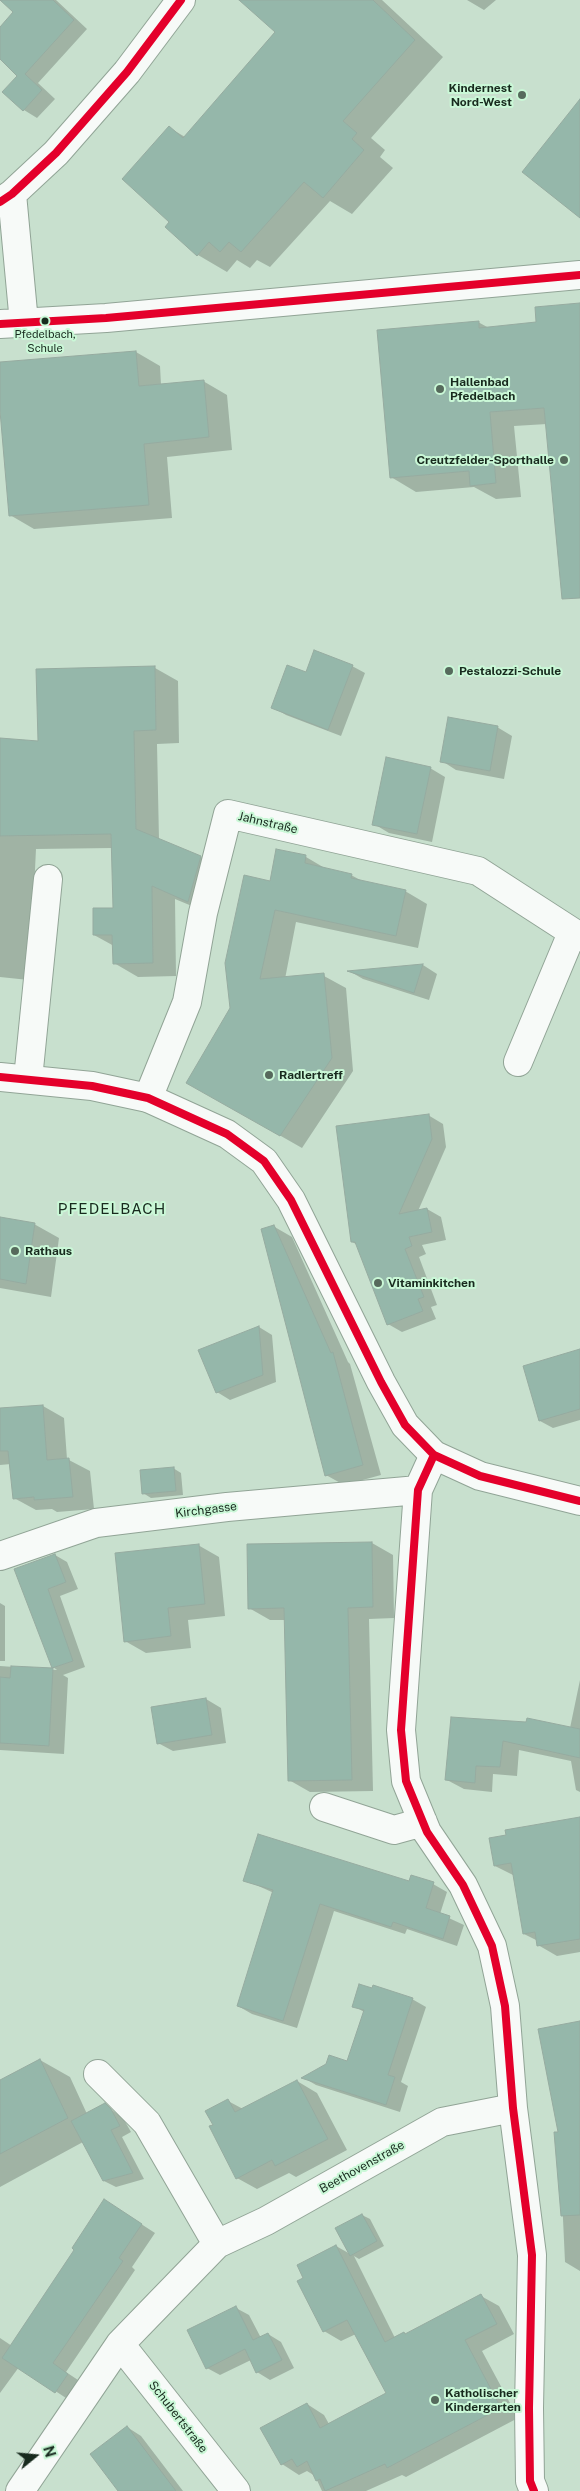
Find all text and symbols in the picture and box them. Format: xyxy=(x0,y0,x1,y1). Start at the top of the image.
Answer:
place label: Kindernest Nord-West xyxy=(449,81,512,109)
marker: Kindernest Nord-West xyxy=(516,89,528,101)
marker: Pfedelbach, Schule xyxy=(40,316,50,326)
place label: Pfedelbach, Schule xyxy=(14,328,76,354)
place label: Hallenbad Pfedelbach xyxy=(450,375,515,403)
marker: Hallenbad Pfedelbach xyxy=(434,383,446,395)
place label: Creutzfelder-Sporthalle xyxy=(416,453,554,467)
marker: Creutzfelder-Sporthalle xyxy=(558,454,570,466)
place label: Pestalozzi-Schule xyxy=(459,664,561,678)
marker: Pestalozzi-Schule xyxy=(443,665,455,677)
street label: Jahnstraße xyxy=(237,809,299,837)
place label: Radlertreff xyxy=(279,1068,343,1082)
marker: Radlertreff xyxy=(263,1069,275,1081)
district label: PFEDELBACH xyxy=(57,1200,167,1218)
place label: Rathaus xyxy=(25,1244,72,1258)
marker: Rathaus xyxy=(9,1245,21,1257)
place label: Vitaminkitchen xyxy=(388,1276,475,1290)
marker: Vitaminkitchen xyxy=(372,1277,384,1289)
street label: Kirchgasse xyxy=(174,1499,238,1521)
street label: Beethovenstraße xyxy=(317,2138,407,2196)
street label: Schubertstraße xyxy=(145,2378,211,2456)
place label: Katholischer Kindergarten xyxy=(445,2386,521,2414)
marker: Katholischer Kindergarten xyxy=(429,2394,441,2406)
north arrow xyxy=(10,2431,60,2481)
text: N xyxy=(40,2444,59,2459)

